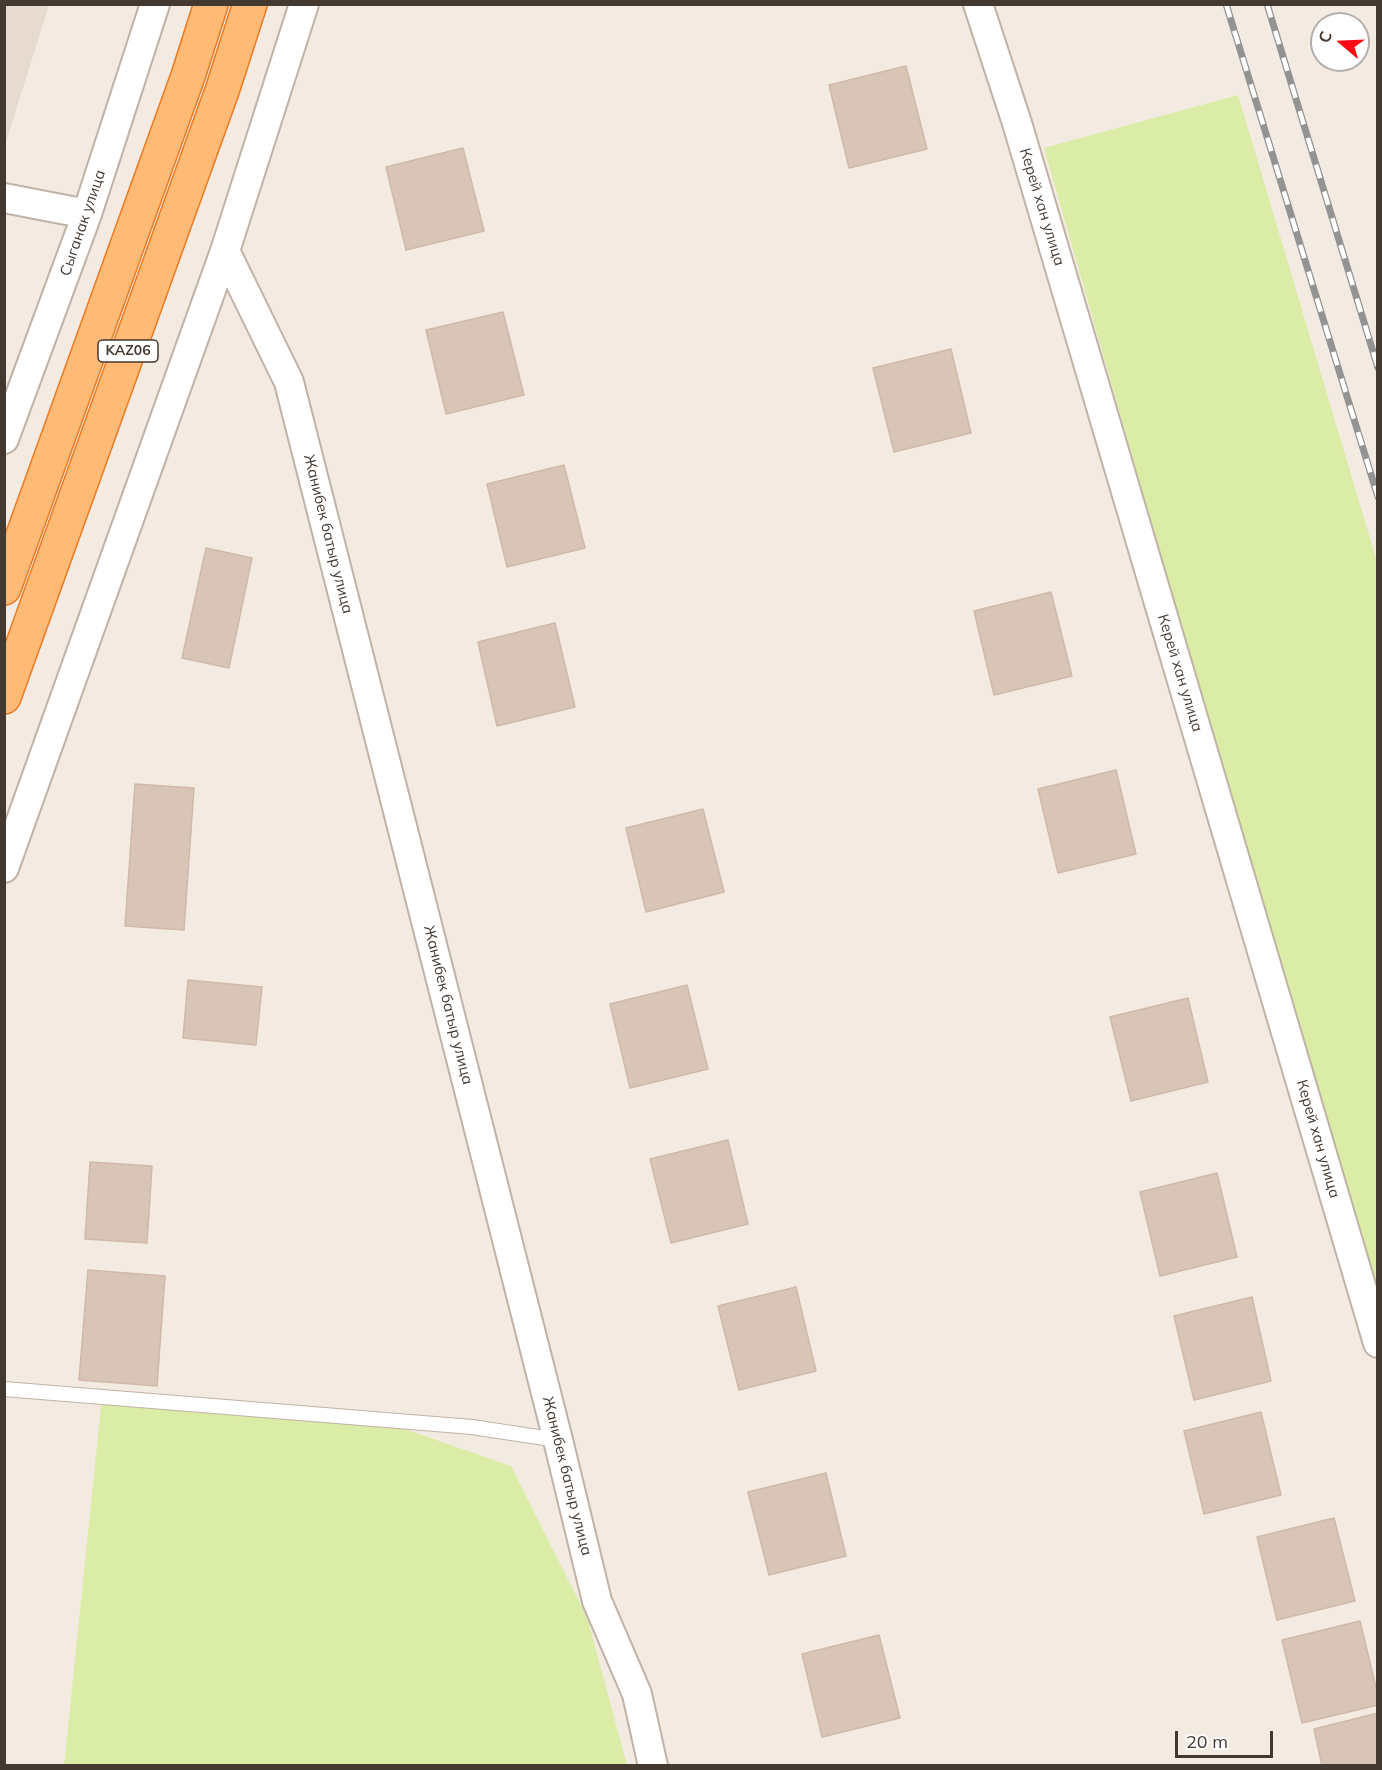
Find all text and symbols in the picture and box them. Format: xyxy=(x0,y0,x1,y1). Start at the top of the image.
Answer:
north arrow xyxy=(1310,12,1370,72)
text: С xyxy=(1314,28,1336,45)
street label: Керей хан улица xyxy=(1016,146,1068,268)
street label: Сыганак улица xyxy=(56,168,110,278)
road number: KАZ06 xyxy=(98,340,158,362)
street label: Жанибек батыр улица xyxy=(299,452,357,616)
street label: Керей хан улица xyxy=(1154,612,1206,734)
street label: Жанибек батыр улица xyxy=(419,923,477,1087)
street label: Керей хан улица xyxy=(1293,1078,1343,1200)
street label: Жанибек батыр улица xyxy=(538,1394,596,1558)
scale bar xyxy=(1178,1719,1276,1757)
text: 20 m xyxy=(1186,1730,1228,1753)

